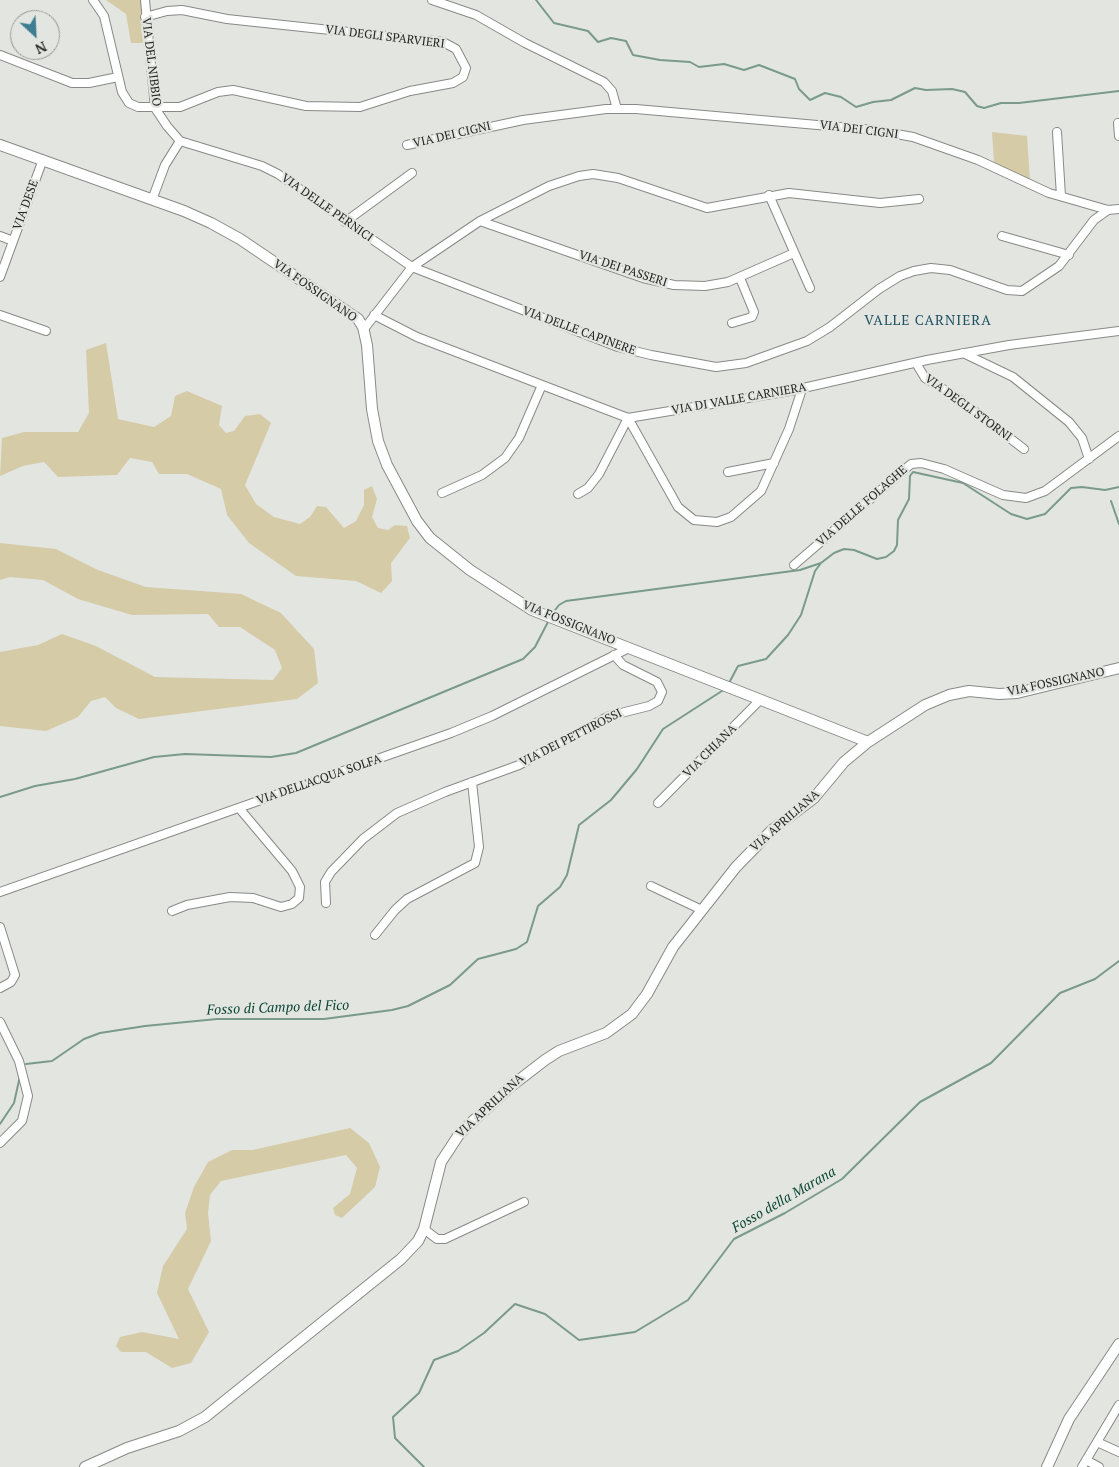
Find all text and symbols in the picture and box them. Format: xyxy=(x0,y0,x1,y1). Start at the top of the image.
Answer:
north arrow xyxy=(10,10,60,60)
street label: VIA DEL NIBBIO xyxy=(138,17,164,107)
street label: VIA DEGLI SPARVIERI xyxy=(325,23,445,51)
text: N xyxy=(32,37,50,59)
street label: VIA DEI CIGNI xyxy=(819,118,899,142)
street label: VIA DEI CIGNI xyxy=(412,119,492,151)
street label: VIA DELLE PERNICI xyxy=(278,171,376,245)
street label: VIA DESE xyxy=(10,178,42,232)
street label: VIA DEI PASSERI xyxy=(577,248,669,290)
street label: VIA FOSSIGNANO xyxy=(270,257,360,325)
street label: VIA DELLE CAPINERE xyxy=(520,304,638,358)
district label: VALLE CARNIERA xyxy=(862,313,994,329)
street label: VIA DEGLI STORNI xyxy=(922,372,1014,444)
street label: VIA DI VALLE CARNIERA xyxy=(671,380,807,418)
street label: VIA DELLE FOLAGHE xyxy=(814,463,910,549)
street label: VIA FOSSIGNANO xyxy=(520,598,618,648)
street label: VIA FOSSIGNANO xyxy=(1006,665,1106,699)
street label: VIA DEI PETTIROSSI xyxy=(518,706,624,770)
street label: VIA CHIANA xyxy=(680,721,740,781)
street label: VIA DELL'ACQUA SOLFA xyxy=(255,752,383,808)
street label: VIA APRILIANA xyxy=(748,787,822,855)
water label: Fosso di Campo del Fico xyxy=(206,997,350,1019)
street label: VIA APRILIANA xyxy=(453,1071,527,1141)
water label: Fosso della Marana xyxy=(729,1163,839,1237)

